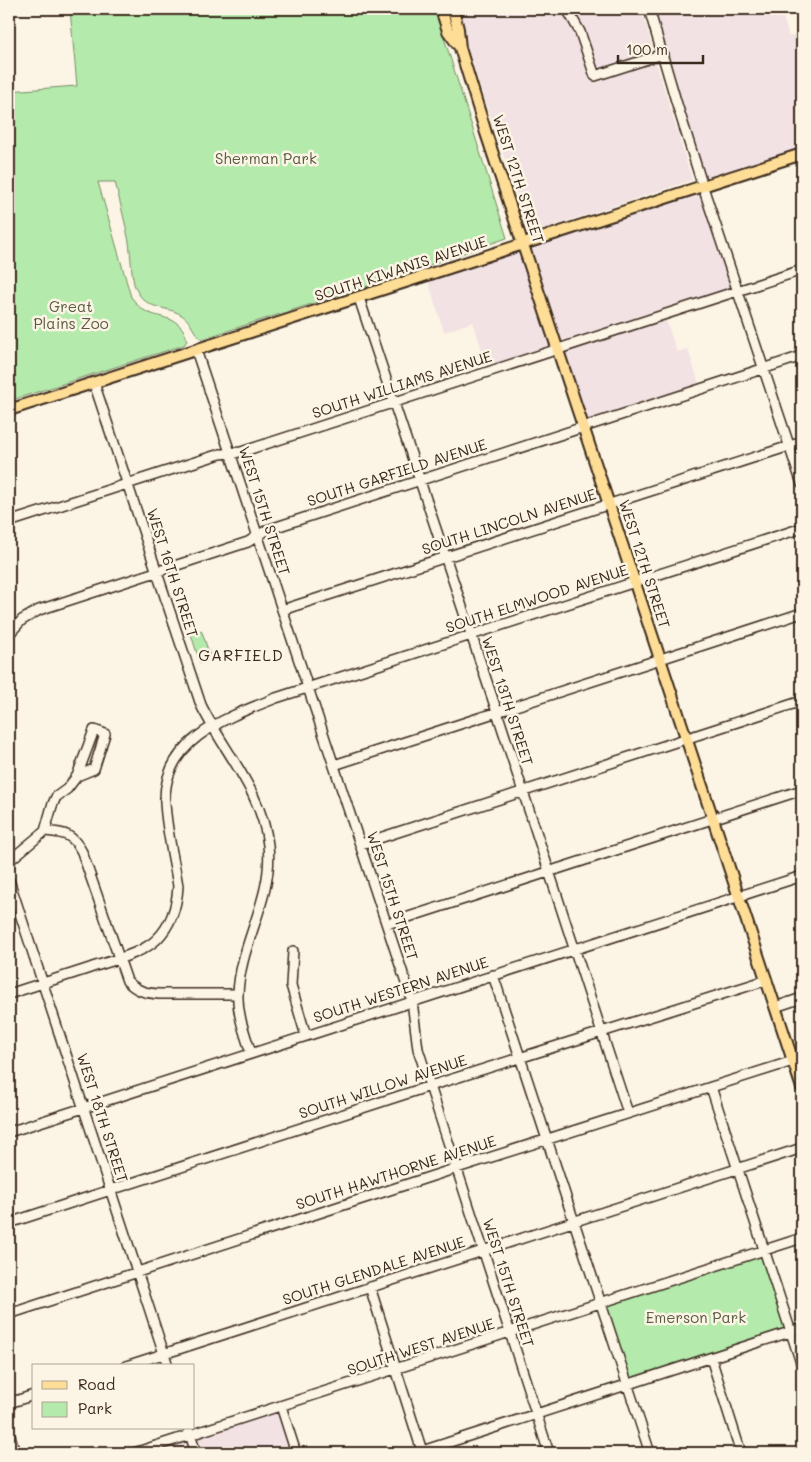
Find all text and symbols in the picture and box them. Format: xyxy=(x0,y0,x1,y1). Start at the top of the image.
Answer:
scale bar xyxy=(618,32,704,64)
text: 100 m xyxy=(626,39,668,59)
street label: WEST 12TH STREET xyxy=(489,112,549,246)
park label: Sherman Park xyxy=(215,148,317,168)
street label: SOUTH KIWANIS AVENUE xyxy=(312,231,490,305)
park label: Great Plains Zoo xyxy=(33,296,109,333)
street label: SOUTH WILLIAMS AVENUE xyxy=(309,345,495,423)
street label: SOUTH GARFIELD AVENUE xyxy=(304,433,489,511)
street label: WEST 15TH STREET xyxy=(235,444,295,578)
street label: SOUTH LINCOLN AVENUE xyxy=(419,483,599,559)
street label: WEST 12TH STREET xyxy=(615,497,675,631)
street label: WEST 16TH STREET xyxy=(143,505,203,640)
street label: SOUTH ELMWOOD AVENUE xyxy=(443,559,631,637)
street label: WEST 13TH STREET xyxy=(478,634,538,768)
district label: GARFIELD xyxy=(198,644,284,665)
street label: WEST 15TH STREET xyxy=(363,829,423,963)
street label: SOUTH WESTERN AVENUE xyxy=(311,951,491,1027)
street label: SOUTH WILLOW AVENUE xyxy=(296,1049,470,1123)
street label: WEST 18TH STREET xyxy=(73,1050,133,1185)
street label: SOUTH HAWTHORNE AVENUE xyxy=(293,1130,499,1214)
street label: WEST 15TH STREET xyxy=(479,1216,539,1350)
street label: SOUTH GLENDALE AVENUE xyxy=(280,1231,468,1309)
park label: Emerson Park xyxy=(646,1307,746,1327)
street label: SOUTH WEST AVENUE xyxy=(345,1313,497,1379)
legend xyxy=(32,1364,195,1430)
text: Road xyxy=(78,1374,115,1394)
text: Park xyxy=(78,1398,112,1418)

